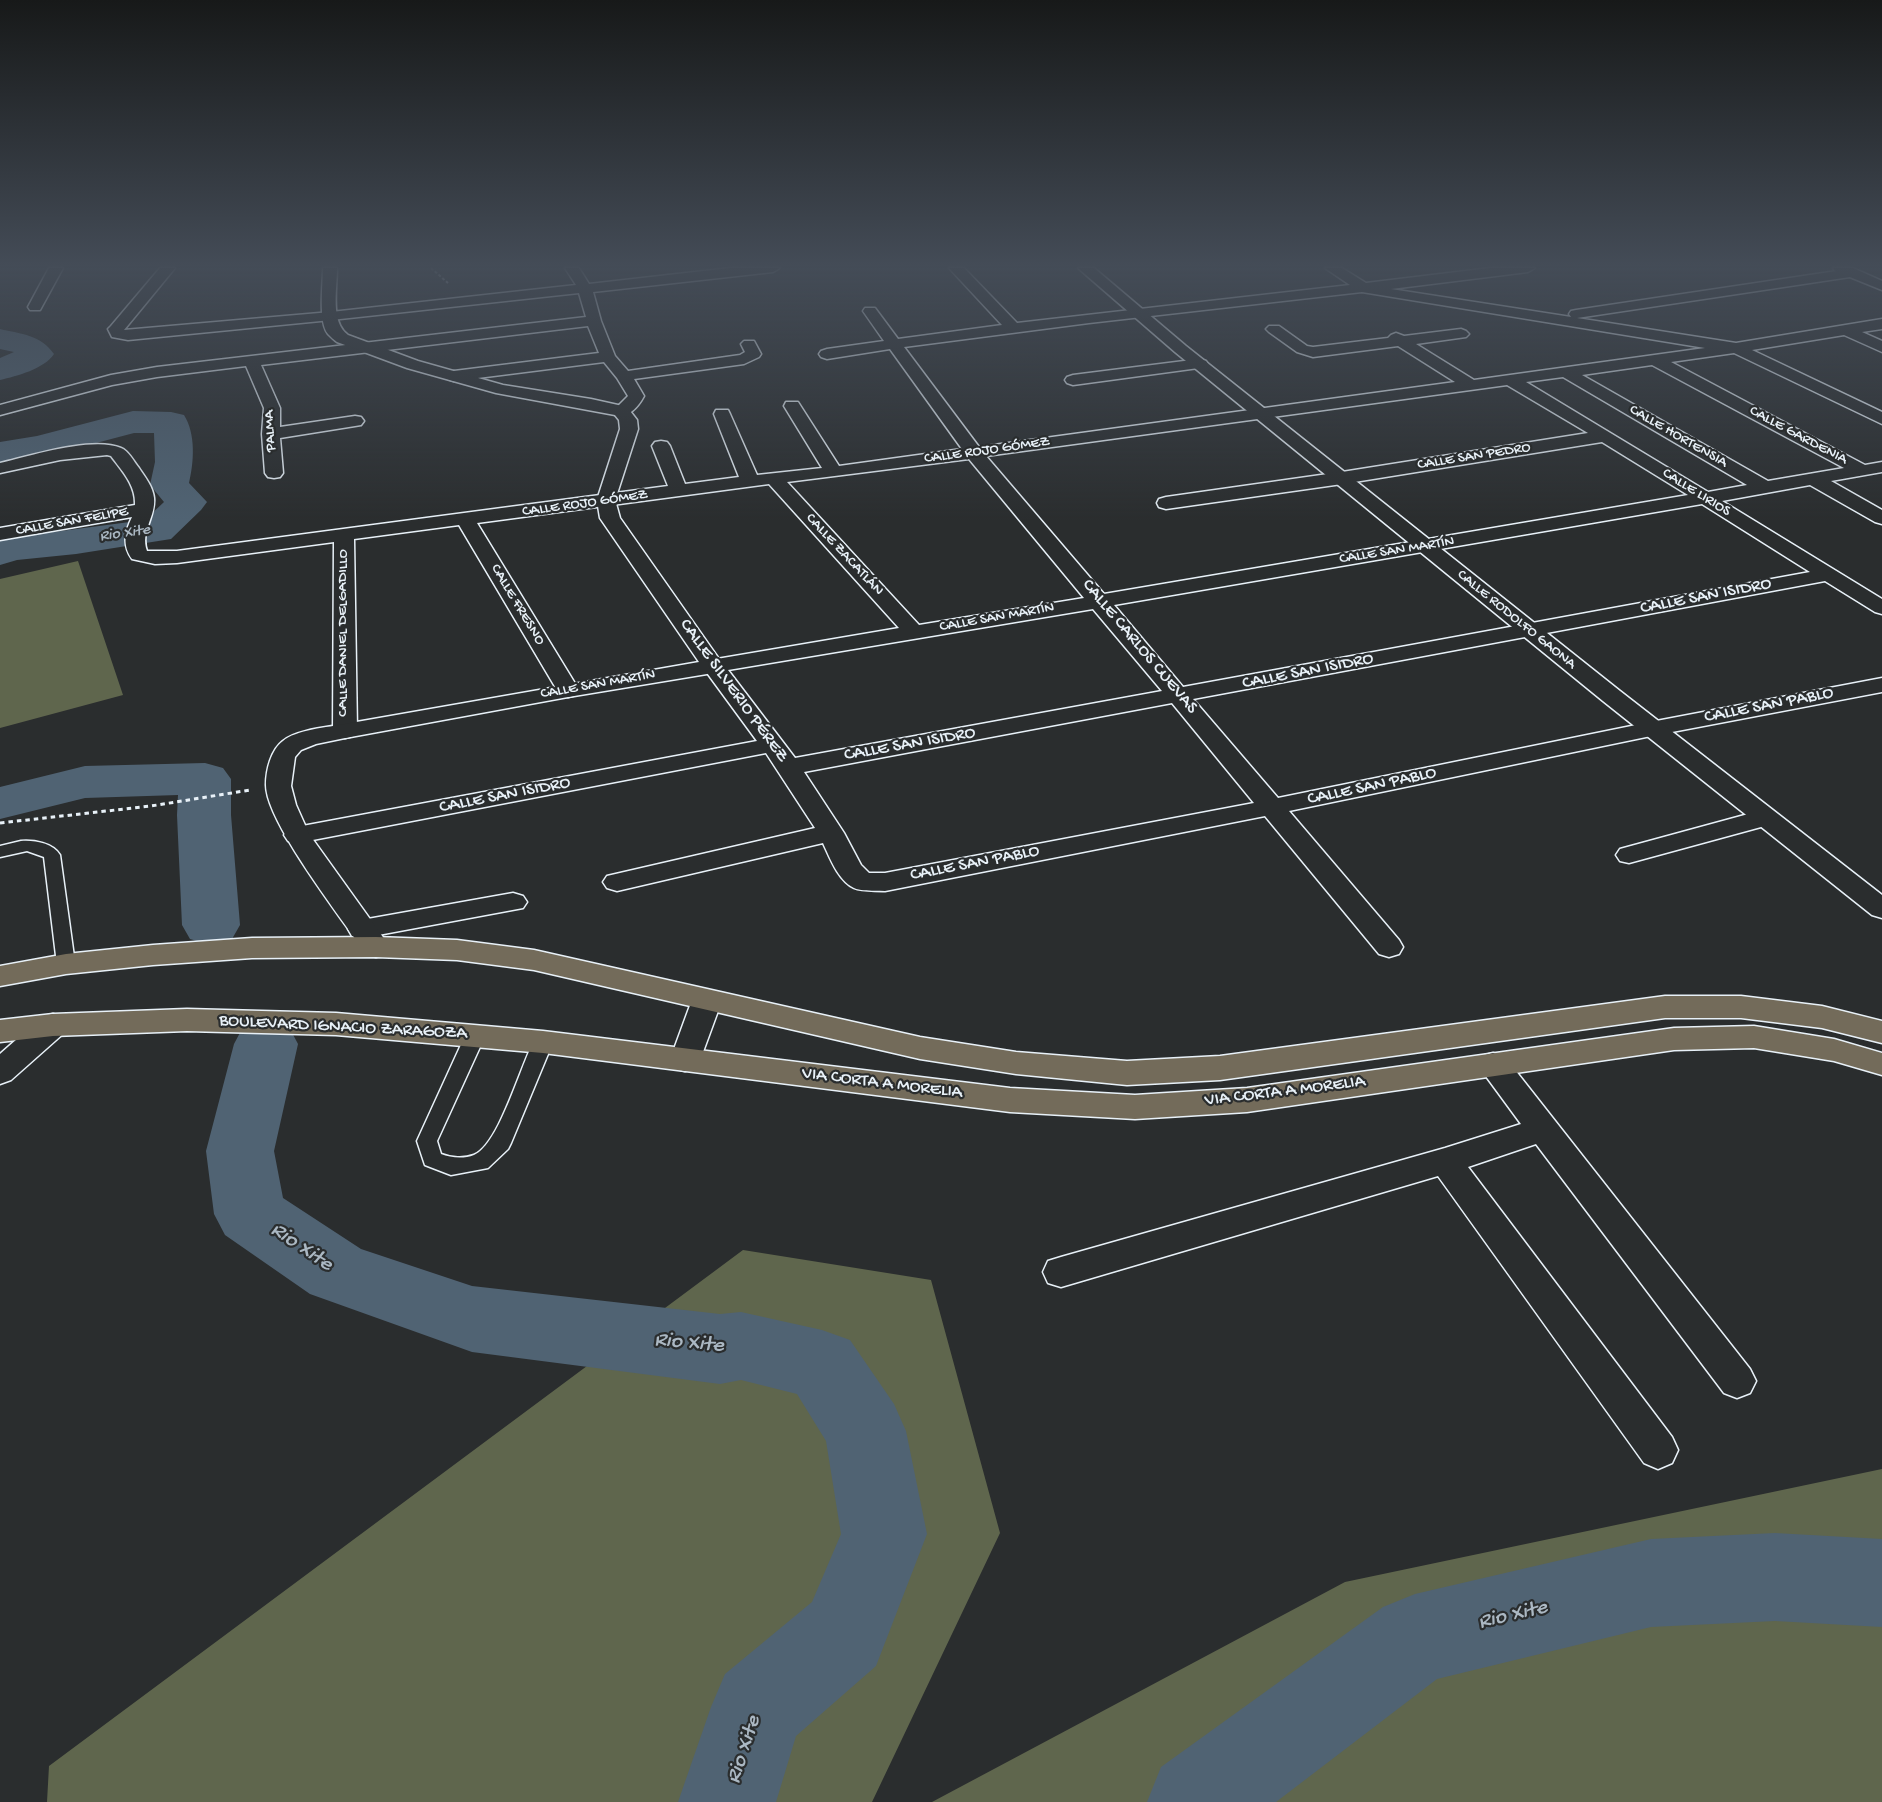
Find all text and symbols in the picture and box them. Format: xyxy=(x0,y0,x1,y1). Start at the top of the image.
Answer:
street label: CALLE HORTENSIA xyxy=(1626,402,1730,472)
street label: CALLE GARDENIA xyxy=(1746,403,1850,469)
street label: PALMA xyxy=(261,410,281,452)
street label: CALLE ROJO GÓMEZ xyxy=(923,433,1051,469)
street label: CALLE SAN PEDRO xyxy=(1416,439,1532,475)
street label: CALLE LIRIOS xyxy=(1658,465,1734,521)
street label: CALLE ROJO GÓMEZ xyxy=(521,486,649,522)
street label: CALLE SAN FELIPE xyxy=(14,503,130,541)
street label: CALLE ZACATLÁN xyxy=(801,510,887,600)
water label: Rio Xite xyxy=(99,521,151,547)
street label: CALLE SAN MARTÍN xyxy=(1338,533,1456,569)
street label: CALLE DANIEL DELGADILLO xyxy=(335,549,353,717)
street label: CALLE FRESNO xyxy=(486,561,548,649)
street label: CALLE RODOLFO GAONA xyxy=(1453,566,1579,674)
street label: CALLE SAN ISIDRO xyxy=(1639,574,1773,620)
street label: CALLE CARLOS CUEVAS xyxy=(1076,575,1202,719)
street label: CALLE SAN MARTÍN xyxy=(938,599,1056,637)
street label: CALLE SILVERIO PÉREZ xyxy=(674,615,792,767)
street label: CALLE SAN ISIDRO xyxy=(1241,649,1375,695)
street label: CALLE SAN MARTÍN xyxy=(539,666,657,704)
street label: CALLE SAN PABLO xyxy=(1703,683,1835,729)
street label: CALLE SAN ISIDRO xyxy=(843,723,977,767)
street label: CALLE SAN PABLO xyxy=(1306,763,1438,811)
street label: CALLE SAN ISIDRO xyxy=(438,773,572,819)
street label: CALLE SAN PABLO xyxy=(909,841,1041,887)
street label: BOULEVARD IGNACIO ZARAGOZA xyxy=(218,1011,468,1045)
street label: VIA CORTA A MORELIA xyxy=(801,1063,963,1105)
street label: VIA CORTA A MORELIA xyxy=(1204,1071,1366,1113)
water label: Rio Xite xyxy=(265,1218,337,1278)
water label: Rio Xite xyxy=(653,1328,725,1360)
water label: Rio Xite xyxy=(1476,1595,1550,1637)
water label: Rio Xite xyxy=(722,1713,768,1787)

